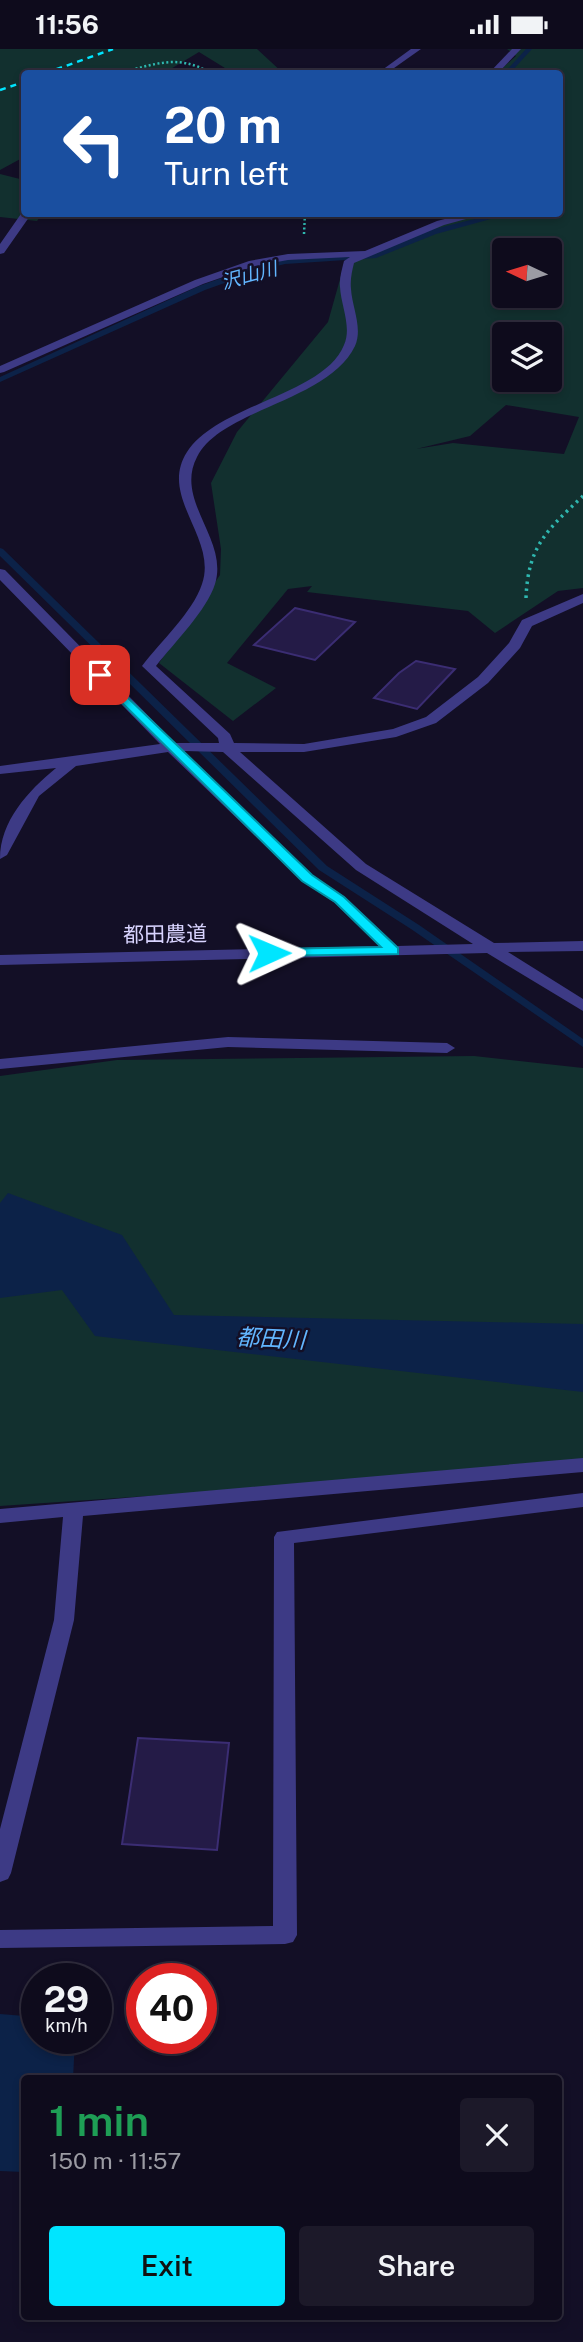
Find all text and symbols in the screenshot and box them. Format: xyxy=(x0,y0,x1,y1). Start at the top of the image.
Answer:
text: 11:56 xyxy=(35,9,99,40)
text: 20 m xyxy=(164,96,282,154)
icon: left xyxy=(49,98,140,189)
text: Turn left xyxy=(164,155,289,192)
north arrow xyxy=(492,238,562,308)
map controls xyxy=(492,238,562,392)
water label: 沢山川 xyxy=(219,256,281,293)
button: layers xyxy=(492,322,562,392)
pin xyxy=(70,645,130,705)
icon: arrive xyxy=(81,656,119,694)
position arrow xyxy=(232,916,306,990)
street label: 都田農道 xyxy=(123,921,207,947)
water label: 都田川 xyxy=(236,1323,309,1353)
speed limit sign: 40 xyxy=(126,1963,217,2054)
text: 29 xyxy=(44,1979,89,2020)
text: km/h xyxy=(45,2015,88,2036)
text: 1 min xyxy=(49,2096,149,2145)
button: close xyxy=(460,2098,534,2172)
text: 150 m · 11:57 xyxy=(49,2147,181,2174)
button: Exit xyxy=(49,2226,285,2306)
button: Share xyxy=(299,2226,534,2306)

